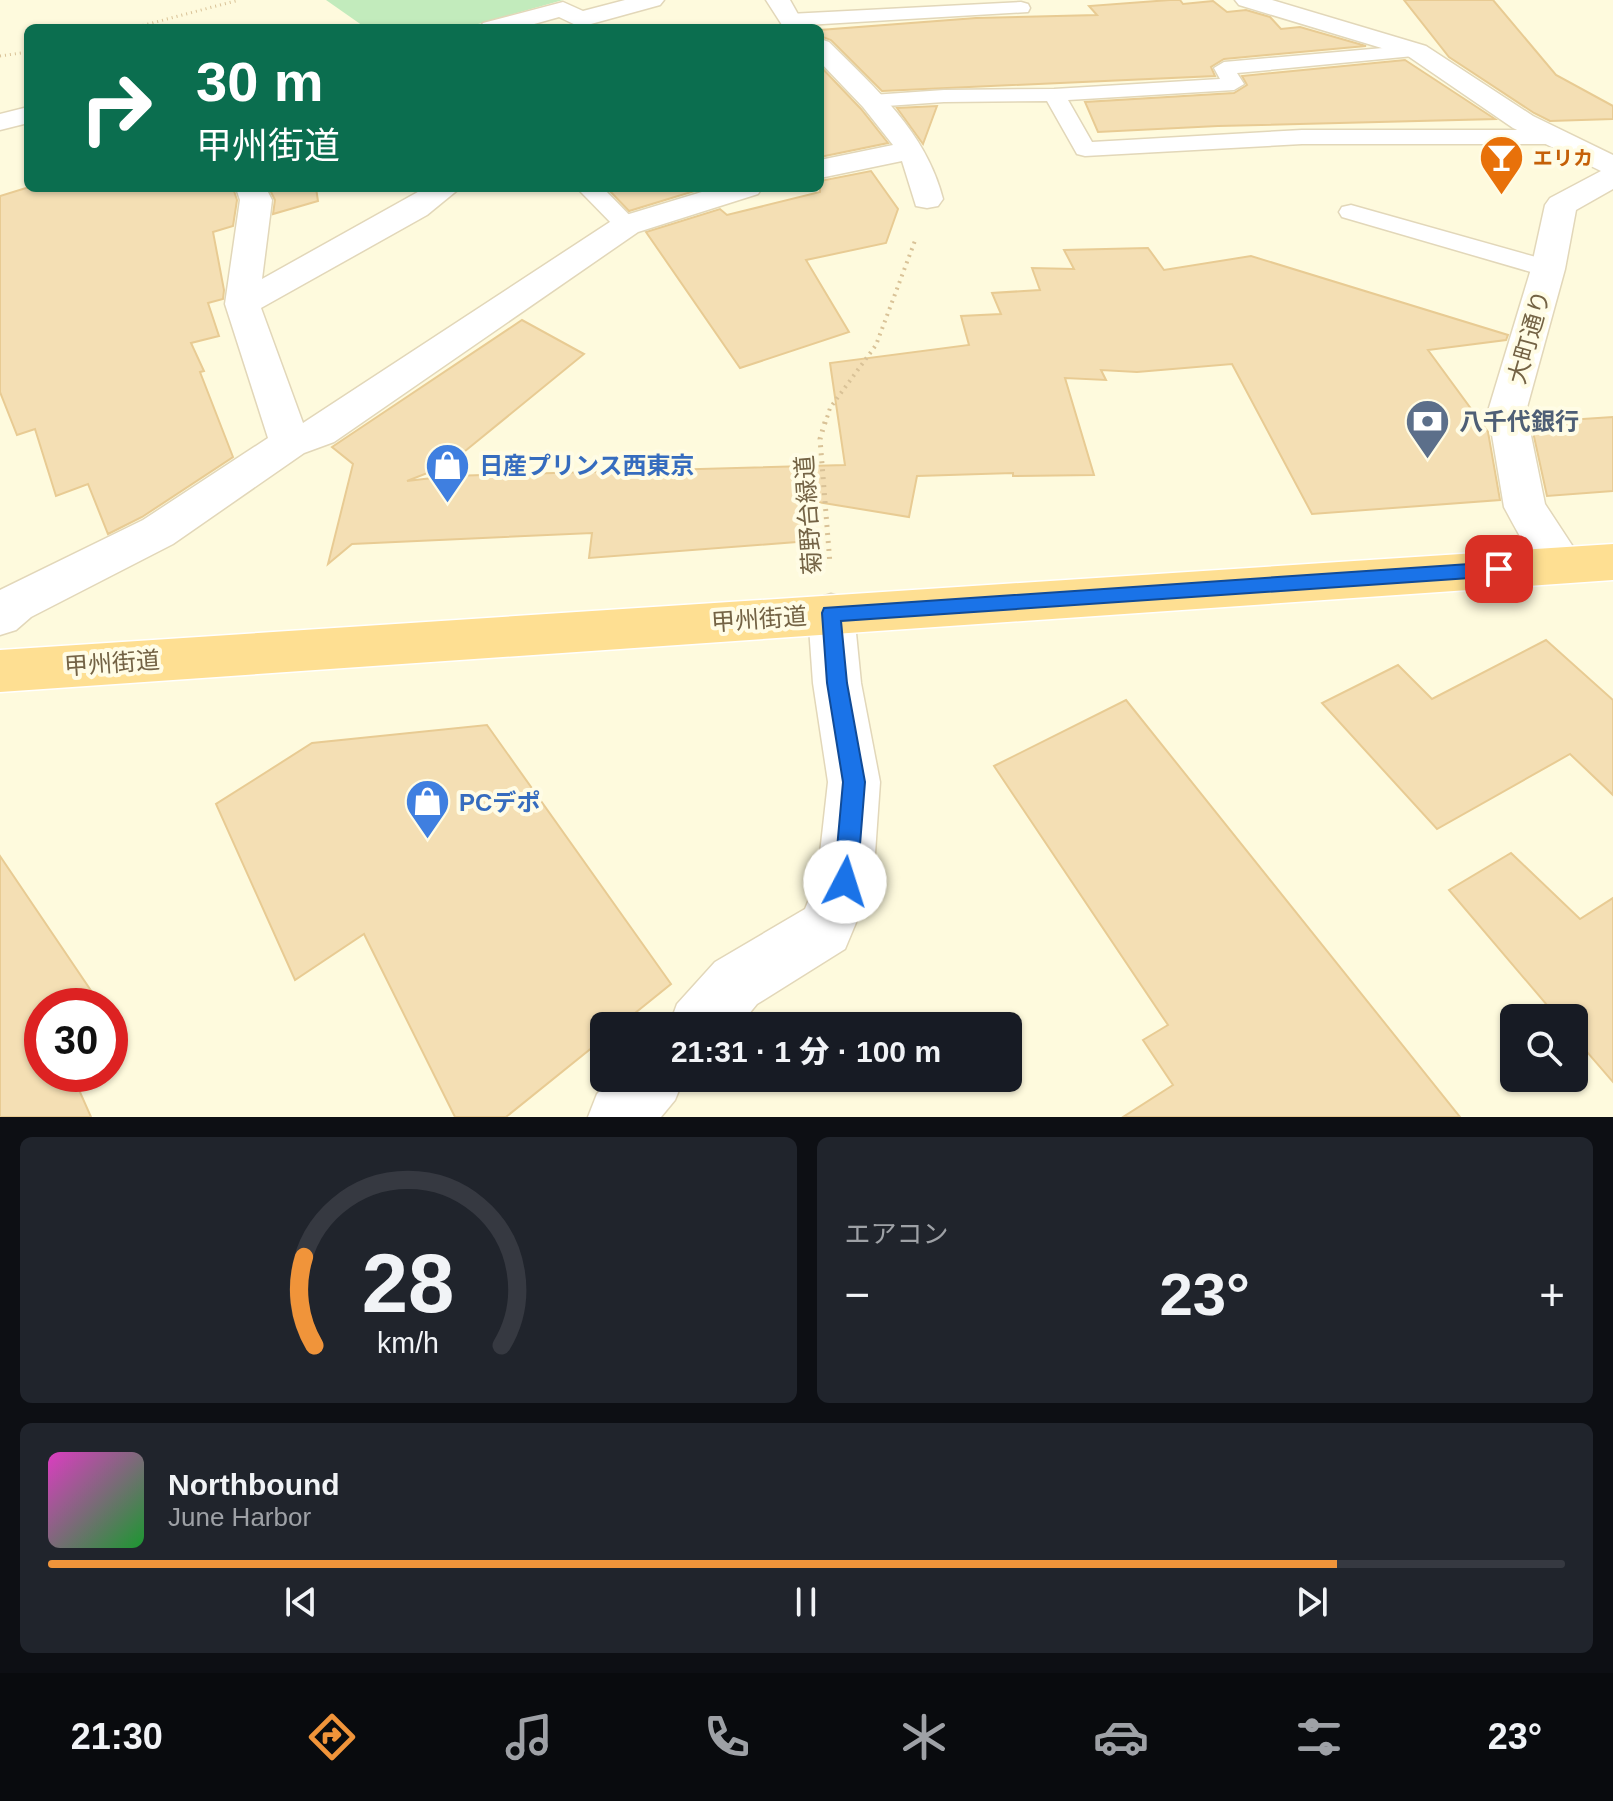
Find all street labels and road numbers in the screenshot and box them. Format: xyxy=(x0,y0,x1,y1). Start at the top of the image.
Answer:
street label: 大町通り xyxy=(1503,287,1555,387)
street label: 菊野台緑道 xyxy=(790,454,826,576)
street label: 甲州街道 xyxy=(710,602,808,636)
street label: 甲州街道 xyxy=(63,646,161,680)

